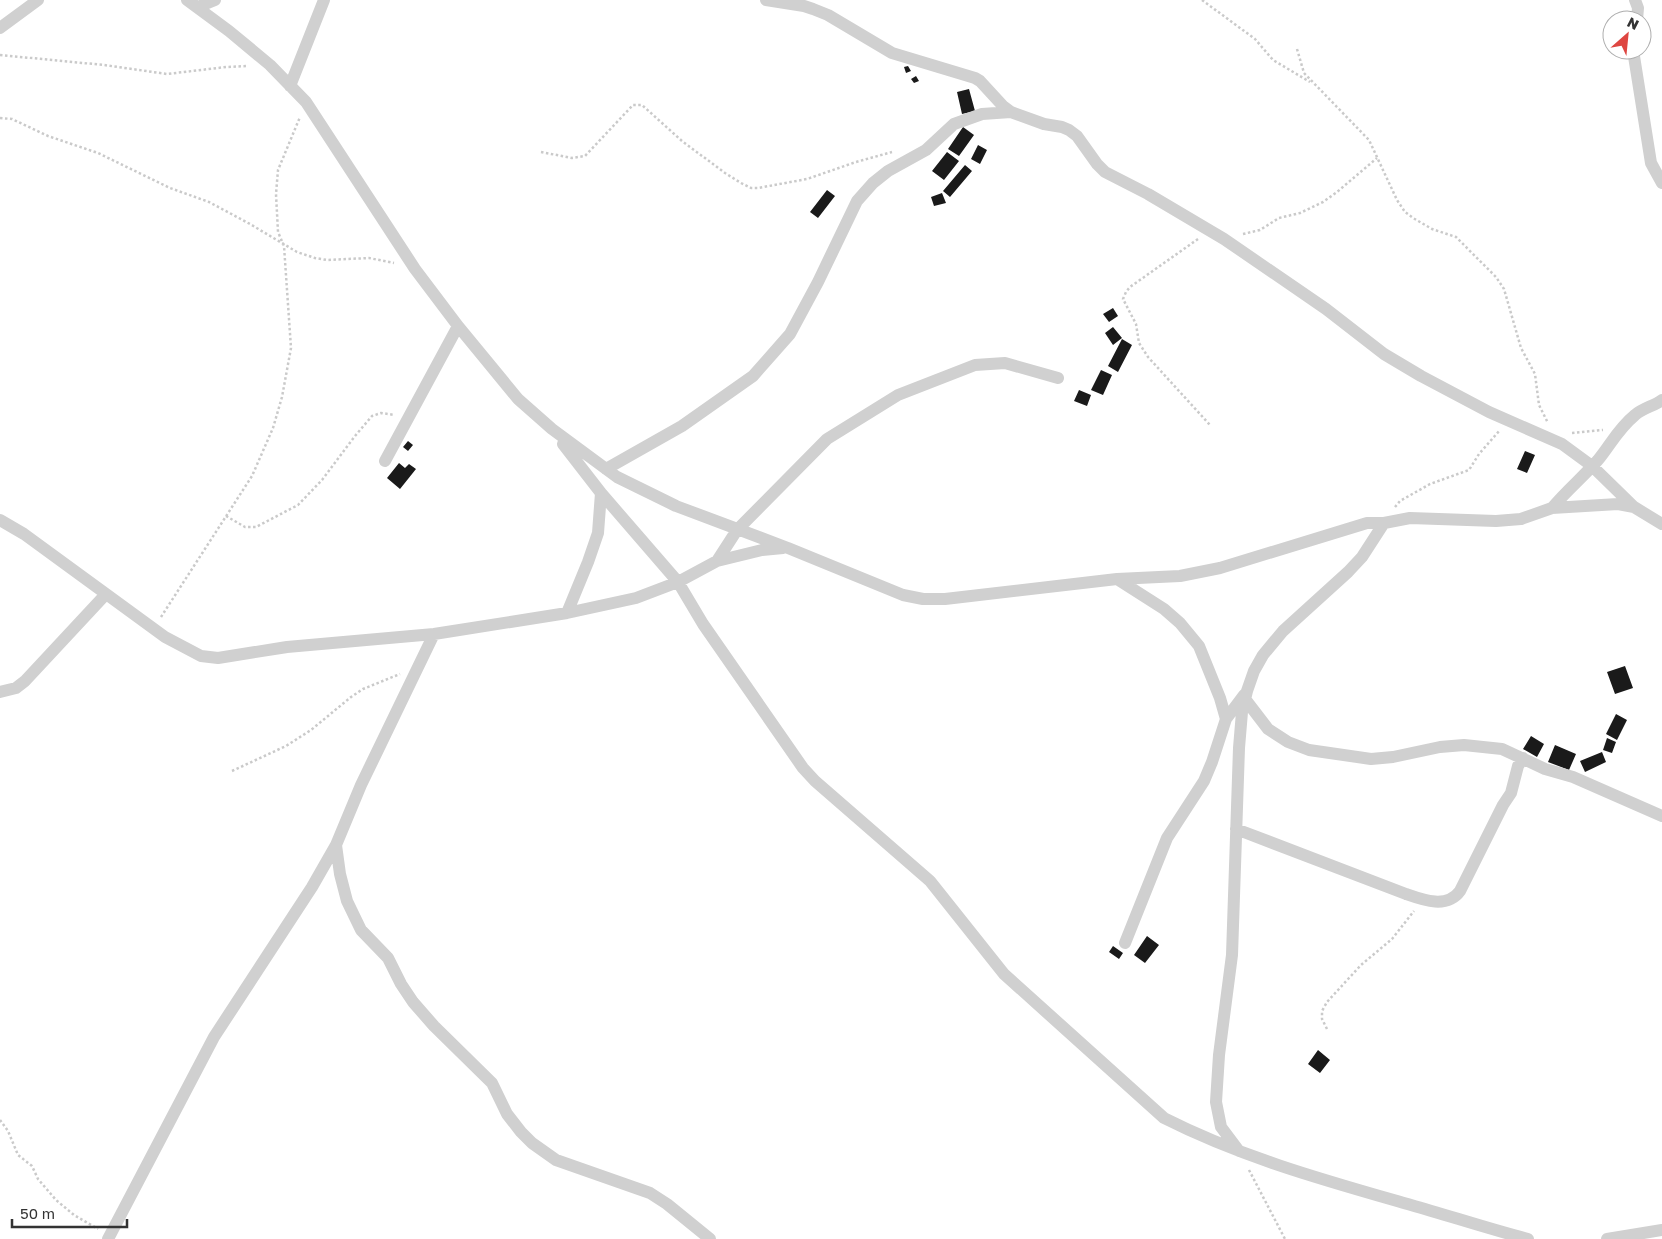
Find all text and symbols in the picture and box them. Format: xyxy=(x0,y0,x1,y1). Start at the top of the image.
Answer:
north arrow xyxy=(1602,10,1652,60)
text: N xyxy=(1625,13,1642,33)
scale bar xyxy=(12,1196,128,1228)
text: 50 m xyxy=(20,1204,55,1222)

